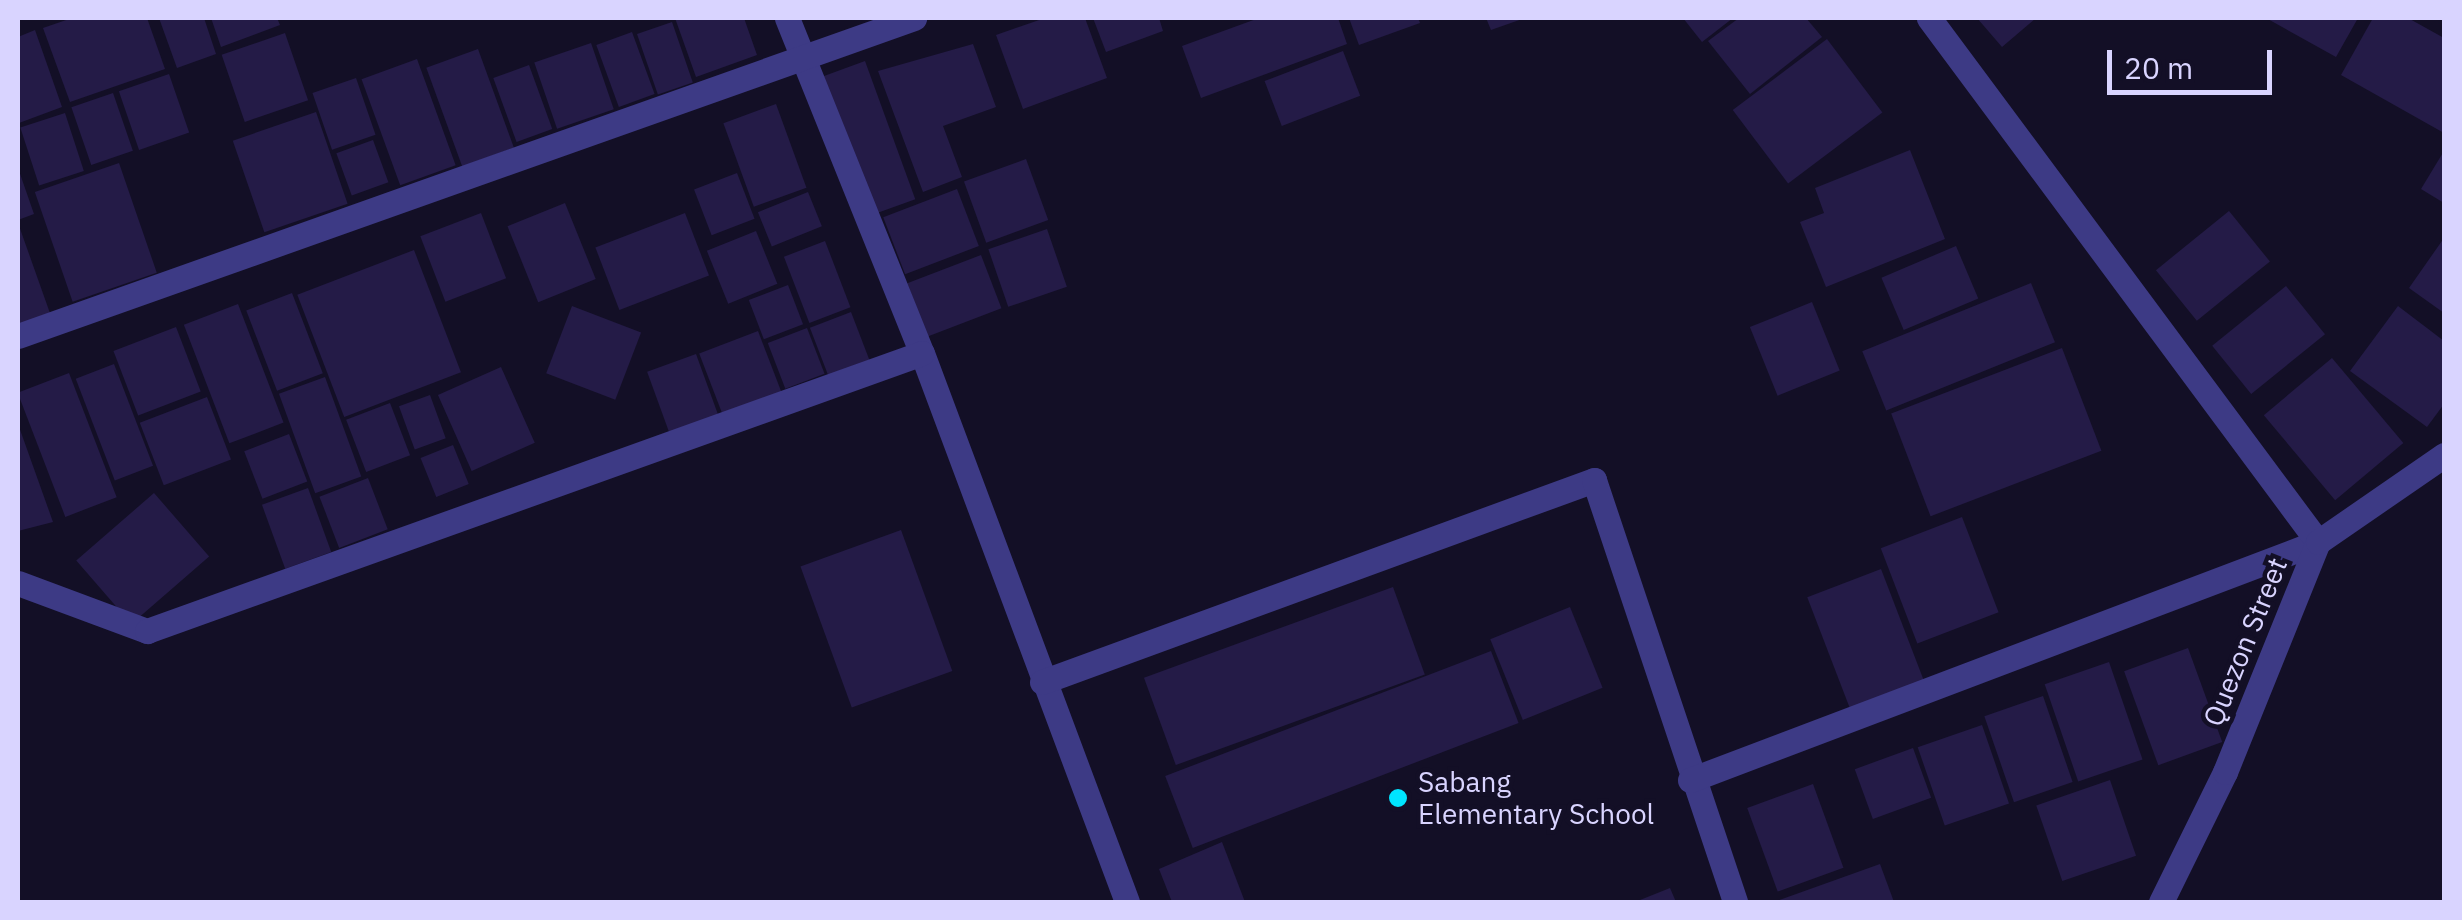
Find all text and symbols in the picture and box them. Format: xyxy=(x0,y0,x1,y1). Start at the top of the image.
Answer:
scale bar xyxy=(2112,30,2277,92)
text: 20 m xyxy=(2124,48,2193,87)
street label: Quezon Street xyxy=(2196,553,2294,731)
place label: Sabang Elementary School xyxy=(1418,765,1654,831)
marker: Sabang Elementary School xyxy=(1387,787,1409,809)

